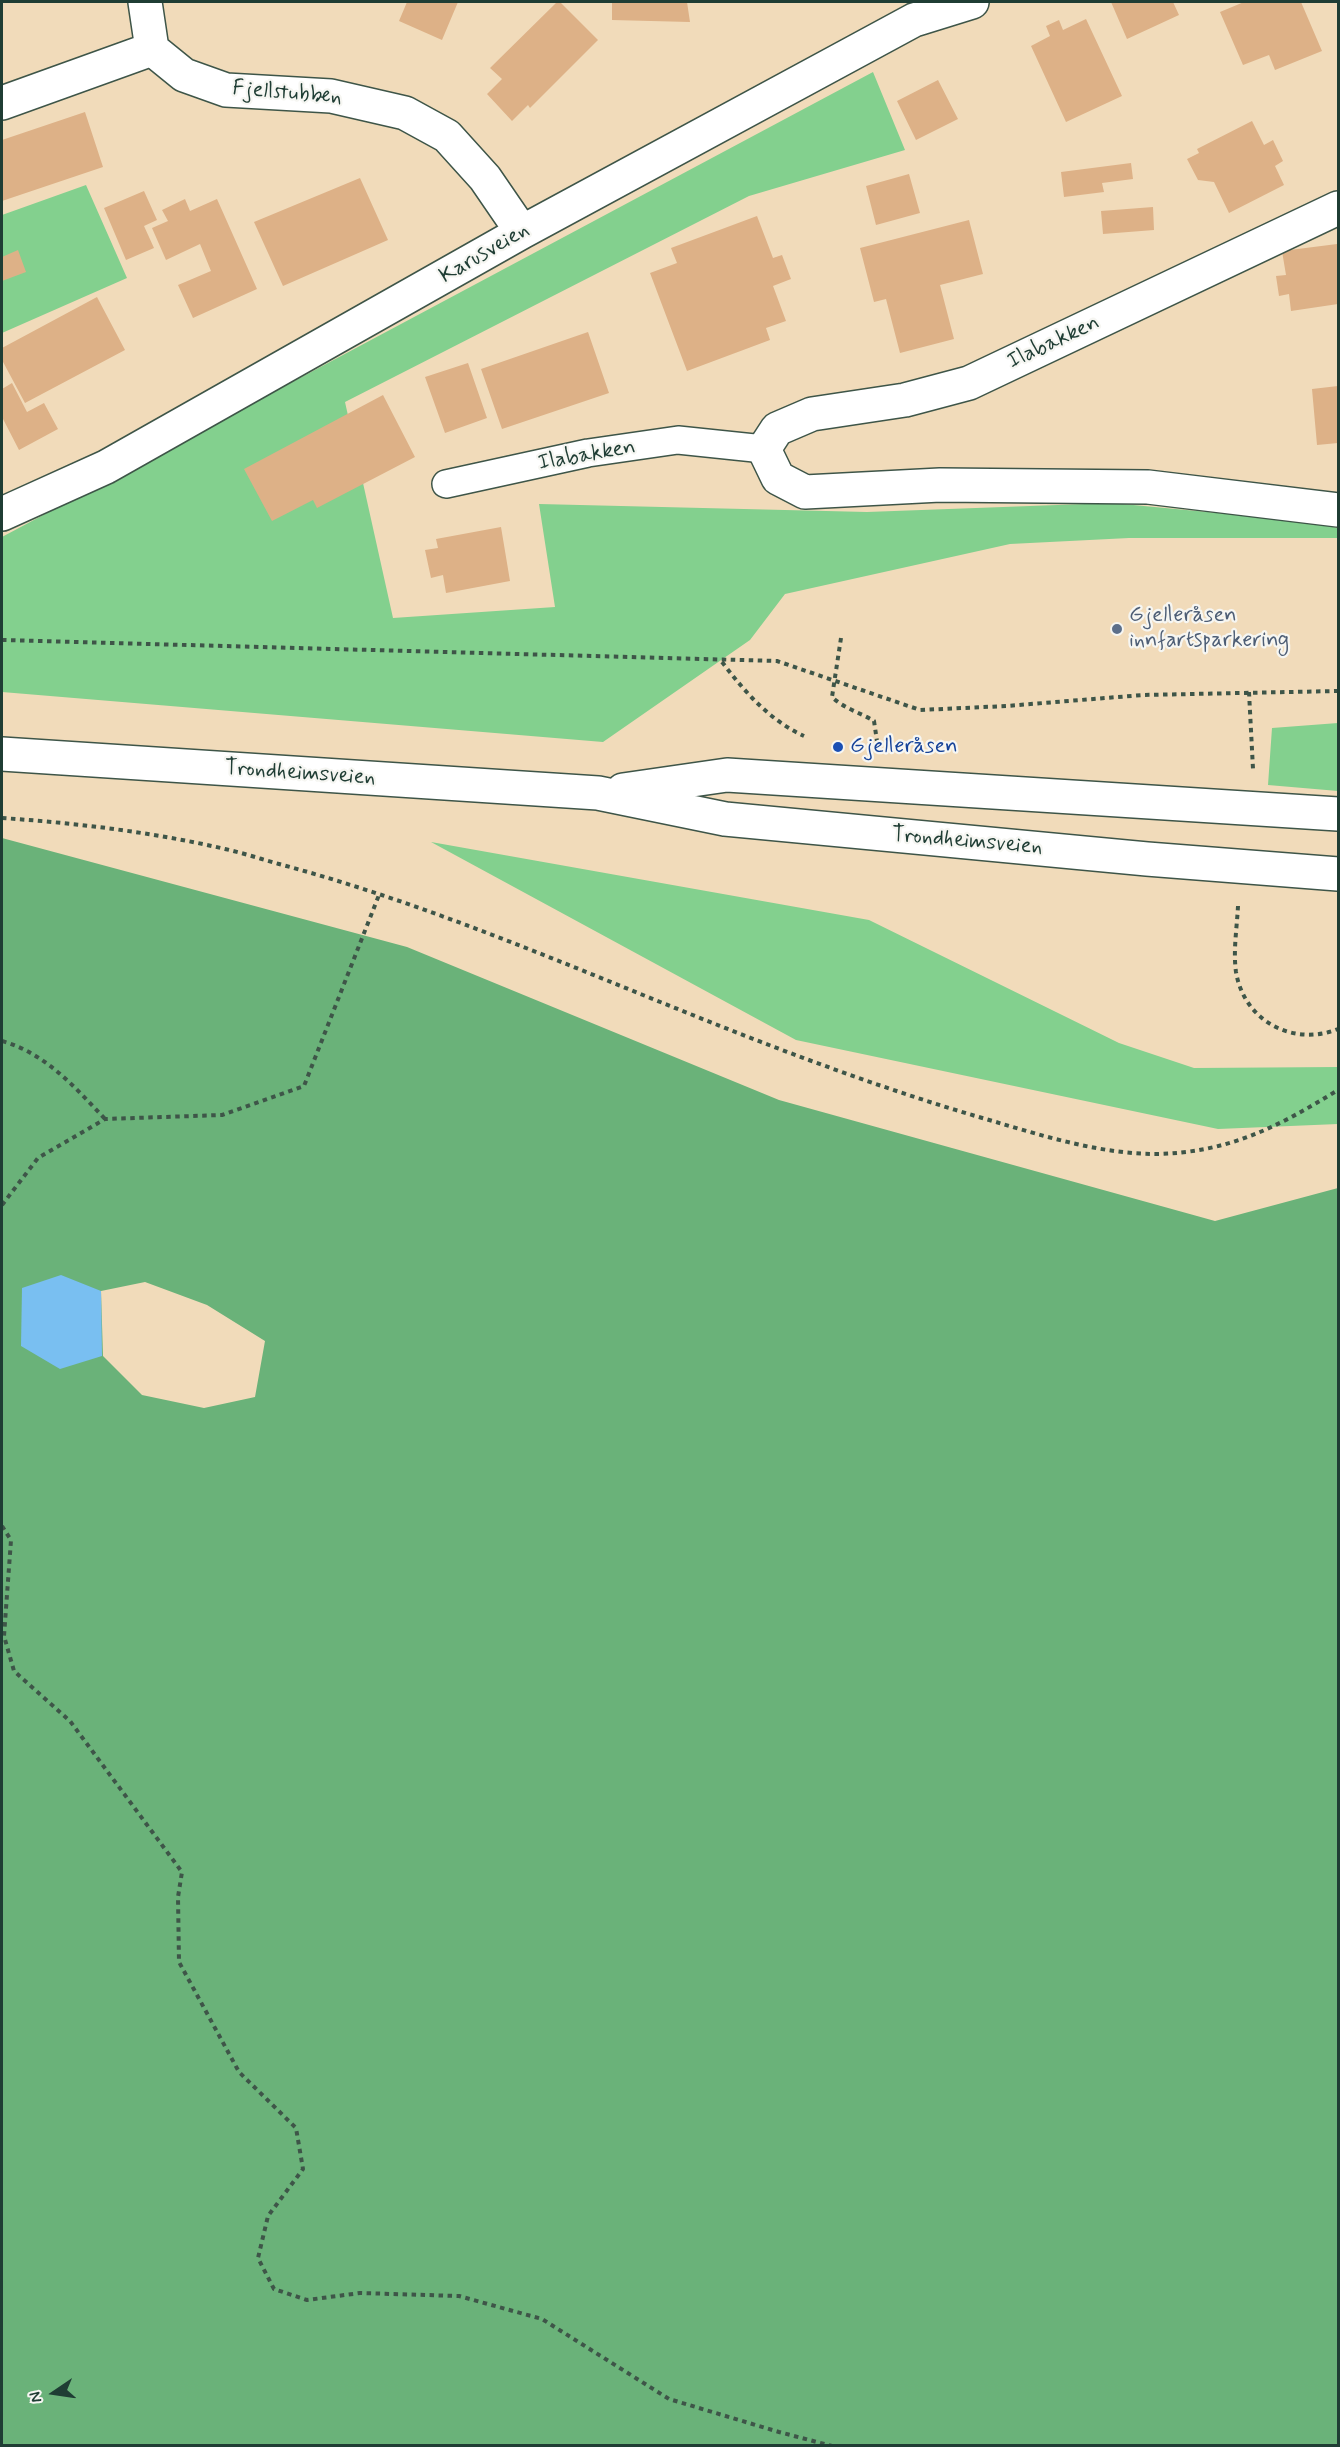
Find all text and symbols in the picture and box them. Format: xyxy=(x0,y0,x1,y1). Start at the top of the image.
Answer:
street label: Fjellstubben xyxy=(231,76,343,112)
street label: Karusveien xyxy=(435,218,535,290)
street label: Ilabakken xyxy=(1004,310,1104,376)
street label: Ilabakken xyxy=(536,434,638,478)
place label: Gjelleråsen innfartsparkering xyxy=(1129,603,1289,654)
marker: Gjelleråsen innfartsparkering xyxy=(1110,622,1124,636)
place label: Gjelleråsen xyxy=(850,734,958,760)
marker: Gjelleråsen xyxy=(831,740,845,754)
street label: Trondheimsveien xyxy=(224,756,376,792)
street label: Trondheimsveien xyxy=(890,822,1044,862)
north arrow xyxy=(24,2363,84,2423)
text: N xyxy=(25,2390,47,2405)

